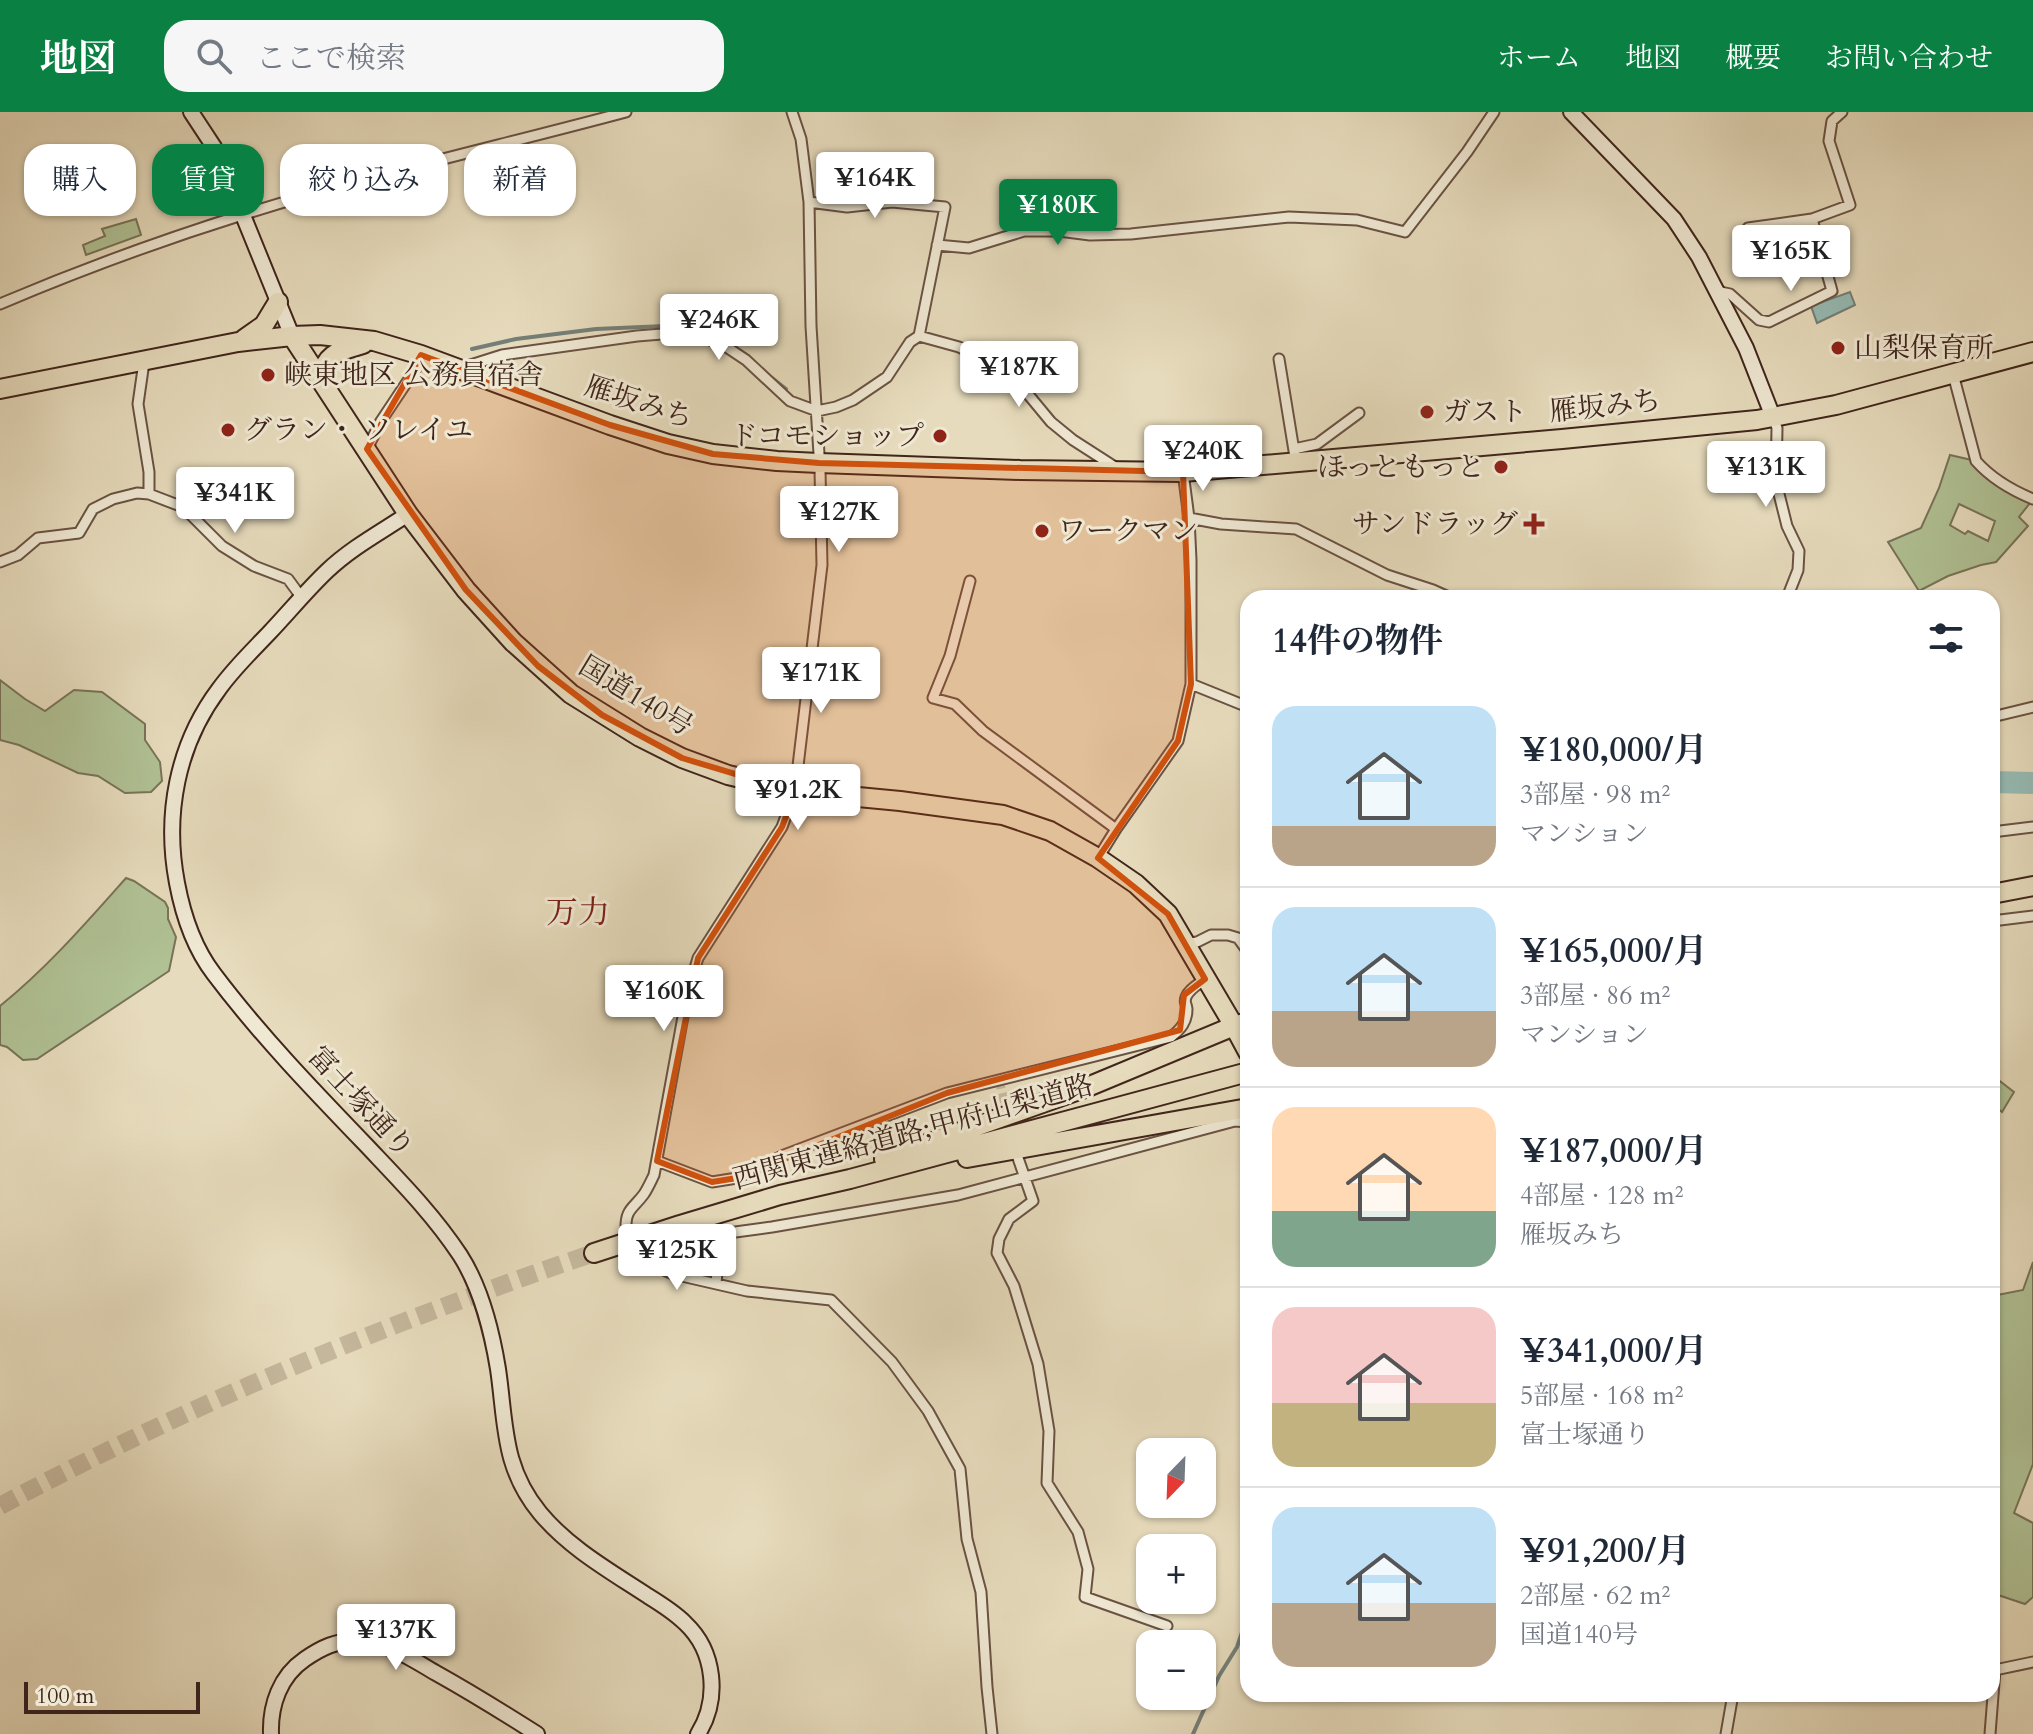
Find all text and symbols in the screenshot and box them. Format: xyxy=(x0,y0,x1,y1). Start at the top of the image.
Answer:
search box xyxy=(164,20,724,92)
text: 地図 xyxy=(40,33,116,85)
icon: search xyxy=(192,34,236,78)
text: ここで検索 xyxy=(256,38,406,79)
text: ホーム xyxy=(1497,39,1581,77)
text: 地図 xyxy=(1625,39,1681,77)
text: 概要 xyxy=(1725,39,1781,77)
text: お問い合わせ xyxy=(1825,39,1993,77)
chip: 購入 xyxy=(24,144,136,216)
chip: 賃貸 xyxy=(152,144,264,216)
chip: 絞り込み xyxy=(280,144,448,216)
chip: 新着 xyxy=(464,144,576,216)
pin: ¥164K xyxy=(819,152,931,220)
text: ¥164K xyxy=(834,160,916,195)
pin: ¥180K xyxy=(1002,179,1114,247)
text: ¥180K xyxy=(1017,187,1099,222)
pin: ¥165K xyxy=(1735,225,1847,293)
text: ¥165K xyxy=(1750,233,1832,268)
pin: ¥246K xyxy=(663,294,775,362)
text: ¥246K xyxy=(678,302,760,337)
place label: 山梨保育所 xyxy=(1854,329,1994,367)
marker: 山梨保育所 xyxy=(1829,339,1847,357)
pin: ¥187K xyxy=(963,341,1075,409)
text: ¥187K xyxy=(978,349,1060,384)
place label: 峡東地区 公務員宿舎 xyxy=(284,356,544,394)
marker: 峡東地区 公務員宿舎 xyxy=(259,366,277,384)
street label: 雁坂みち xyxy=(580,367,698,437)
street label: 雁坂みち xyxy=(1547,381,1663,431)
place label: ガスト xyxy=(1443,393,1527,431)
marker: ガスト xyxy=(1418,403,1436,421)
place label: グラン・ ソレイユ xyxy=(244,411,473,449)
place label: ドコモショップ xyxy=(730,417,924,455)
marker: グラン・ ソレイユ xyxy=(219,421,237,439)
pin: ¥240K xyxy=(1147,425,1259,493)
marker: ドコモショップ xyxy=(931,427,949,445)
text: ¥240K xyxy=(1162,433,1244,468)
pin: ¥131K xyxy=(1710,441,1822,509)
place label: ほっともっと xyxy=(1317,448,1485,486)
text: ¥131K xyxy=(1725,449,1807,484)
marker: ほっともっと xyxy=(1492,458,1510,476)
pin: ¥341K xyxy=(179,467,291,535)
text: ¥341K xyxy=(194,475,276,510)
pin: ¥127K xyxy=(783,486,895,554)
text: ¥127K xyxy=(798,494,880,529)
place label: サンドラッグ xyxy=(1352,505,1518,543)
place label: ワークマン xyxy=(1058,512,1198,550)
marker: サンドラッグ xyxy=(1525,515,1543,533)
marker: ワークマン xyxy=(1033,522,1051,540)
icon: filters xyxy=(1924,616,1968,660)
text: 14件の物件 xyxy=(1272,618,1443,664)
street label: 国道140号 xyxy=(572,647,700,745)
pin: ¥171K xyxy=(765,647,877,715)
text: ¥171K xyxy=(780,655,862,690)
text: ¥180,000/月 xyxy=(1520,727,1708,773)
icon: home xyxy=(1336,738,1432,834)
pin: ¥91.2K xyxy=(733,764,863,832)
text: ¥91.2K xyxy=(753,772,843,807)
text: 3部屋 · 98 m² xyxy=(1520,777,1670,812)
text: マンション xyxy=(1520,816,1649,851)
district label: 万力 xyxy=(546,891,610,935)
text: ¥165,000/月 xyxy=(1520,928,1708,974)
icon: home xyxy=(1336,939,1432,1035)
pin: ¥160K xyxy=(608,965,720,1033)
text: ¥160K xyxy=(623,973,705,1008)
text: 3部屋 · 86 m² xyxy=(1520,978,1670,1013)
text: マンション xyxy=(1520,1017,1649,1052)
street label: 富士塚通り xyxy=(299,1038,423,1166)
street label: 西関東連絡道路;甲府山梨道路 xyxy=(729,1066,1097,1198)
text: ¥187,000/月 xyxy=(1520,1128,1708,1174)
icon: home xyxy=(1336,1139,1432,1235)
text: 4部屋 · 128 m² xyxy=(1520,1178,1684,1213)
text: 雁坂みち xyxy=(1520,1217,1624,1252)
pin: ¥125K xyxy=(621,1224,733,1292)
text: ¥125K xyxy=(636,1232,718,1267)
text: ¥341,000/月 xyxy=(1520,1328,1708,1374)
icon: home xyxy=(1336,1339,1432,1435)
text: 5部屋 · 168 m² xyxy=(1520,1378,1684,1413)
text: 富士塚通り xyxy=(1520,1417,1650,1452)
north arrow xyxy=(1136,1438,1216,1518)
map controls xyxy=(1136,1438,1216,1710)
text: ¥91,200/月 xyxy=(1520,1528,1690,1574)
button: + xyxy=(1136,1534,1216,1614)
icon: home xyxy=(1336,1539,1432,1635)
text: 2部屋 · 62 m² xyxy=(1520,1578,1670,1613)
pin: ¥137K xyxy=(340,1604,452,1672)
text: ¥137K xyxy=(355,1612,437,1647)
text: 国道140号 xyxy=(1520,1617,1638,1652)
button: − xyxy=(1136,1630,1216,1710)
scale bar xyxy=(24,1678,200,1714)
text: 100 m xyxy=(36,1681,94,1711)

